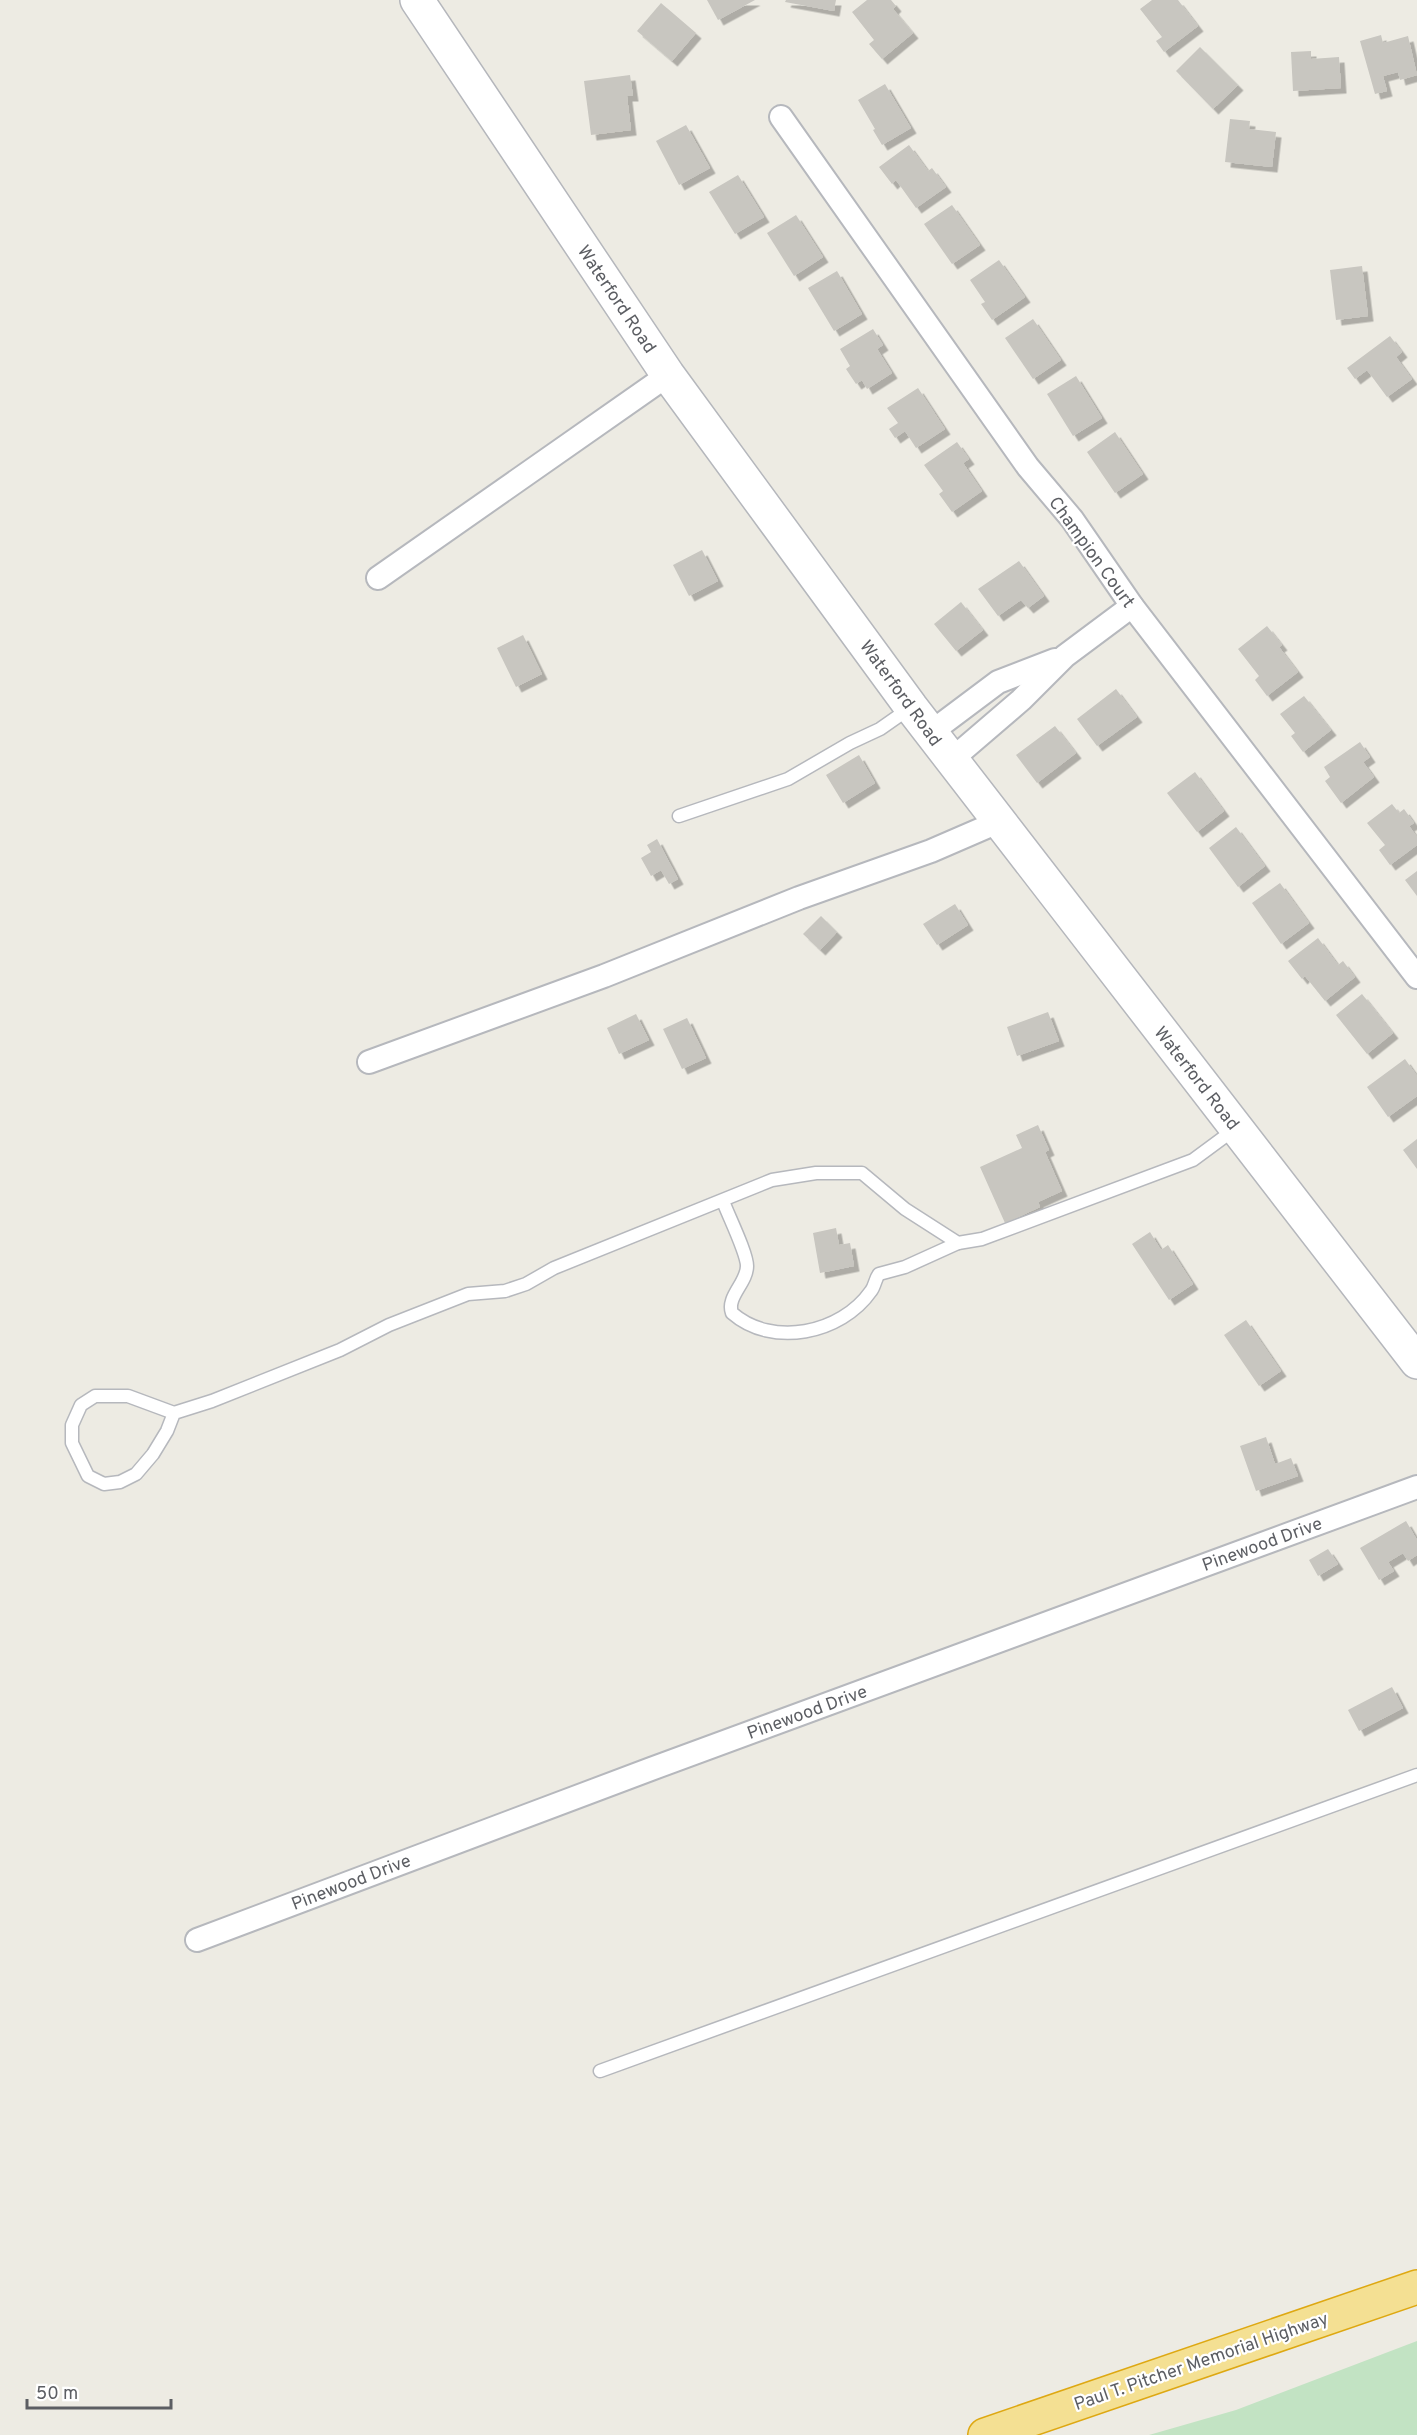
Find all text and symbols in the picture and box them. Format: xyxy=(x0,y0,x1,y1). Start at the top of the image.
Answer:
street label: Waterford Road xyxy=(571,241,660,358)
street label: Champion Court xyxy=(1043,493,1139,613)
street label: Waterford Road xyxy=(854,636,946,751)
street label: Waterford Road xyxy=(1148,1022,1244,1135)
street label: Pinewood Drive xyxy=(1199,1513,1326,1578)
street label: Pinewood Drive xyxy=(744,1681,871,1746)
street label: Pinewood Drive xyxy=(289,1850,415,1917)
street label: Paul T. Pitcher Memorial Highway xyxy=(1071,2308,1332,2417)
scale bar xyxy=(27,2372,171,2410)
text: 50 m xyxy=(36,2383,78,2406)

